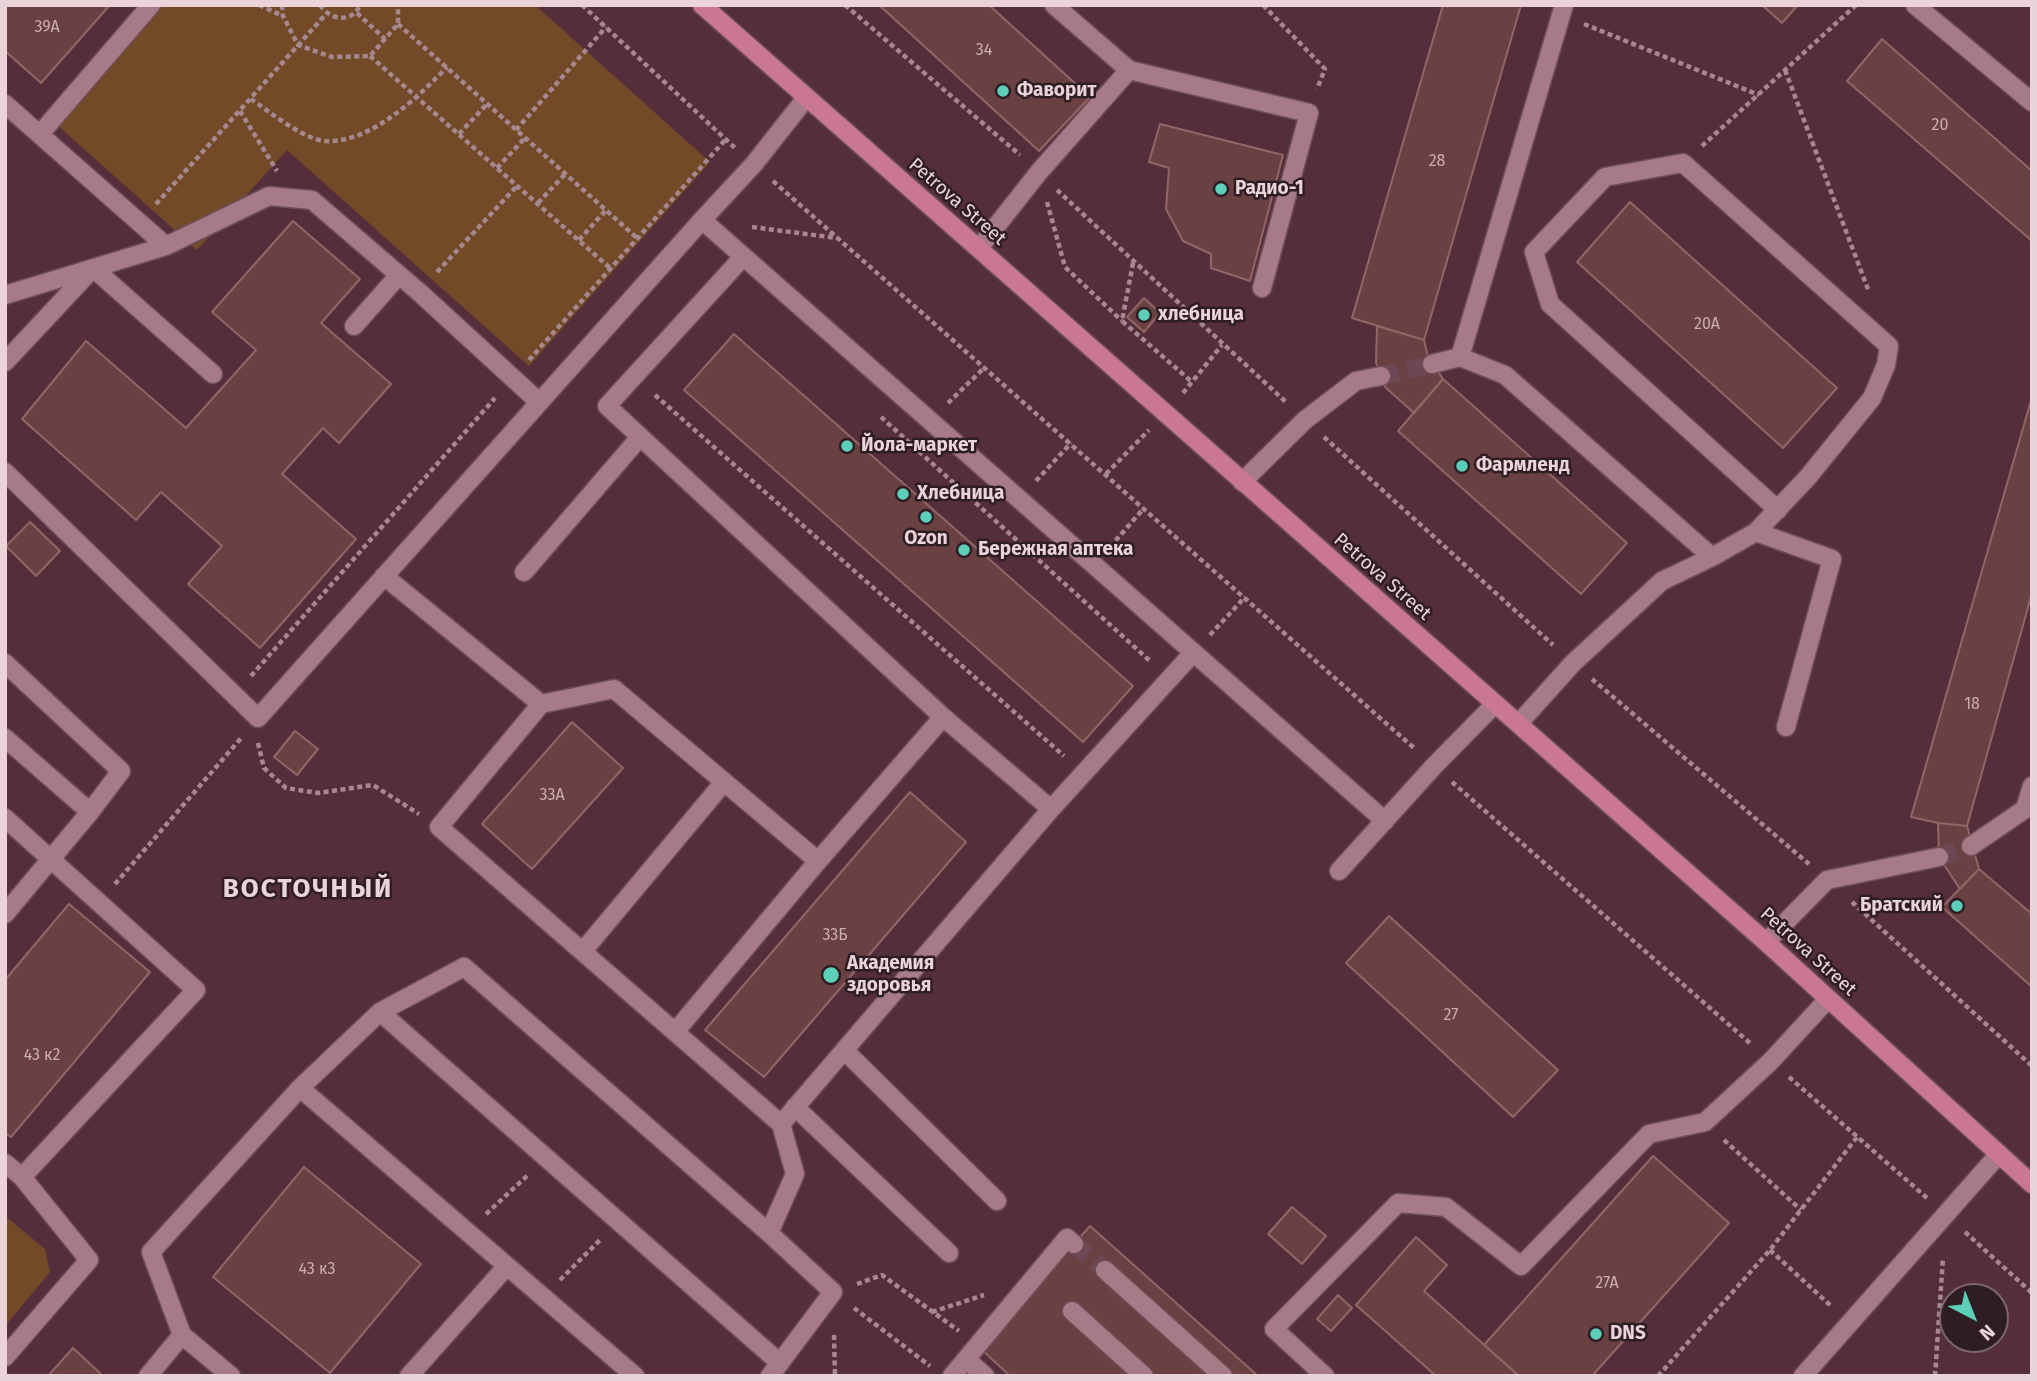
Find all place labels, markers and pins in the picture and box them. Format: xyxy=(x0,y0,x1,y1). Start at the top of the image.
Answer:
place label: Фаворит xyxy=(1017,80,1096,102)
marker: Фаворит xyxy=(995,83,1011,99)
place label: Радио-1 xyxy=(1235,178,1304,200)
marker: Радио-1 xyxy=(1213,181,1229,197)
place label: хлебница xyxy=(1158,304,1244,326)
marker: хлебница xyxy=(1136,307,1152,323)
place label: Йола-маркет xyxy=(861,435,977,457)
marker: Йола-маркет xyxy=(839,438,855,454)
place label: Фармленд xyxy=(1476,455,1570,477)
marker: Фармленд xyxy=(1454,458,1470,474)
place label: Хлебница xyxy=(917,483,1004,505)
marker: Хлебница xyxy=(895,486,911,502)
marker: Ozon xyxy=(918,509,934,525)
place label: Ozon xyxy=(904,528,948,550)
place label: Бережная аптека xyxy=(978,539,1133,561)
marker: Бережная аптека xyxy=(956,542,972,558)
place label: Братский xyxy=(1860,895,1943,917)
marker: Братский xyxy=(1949,898,1965,914)
place label: Академия здоровья xyxy=(847,953,934,997)
marker: Академия здоровья xyxy=(821,965,841,985)
place label: DNS xyxy=(1610,1323,1646,1345)
marker: DNS xyxy=(1588,1326,1604,1342)

